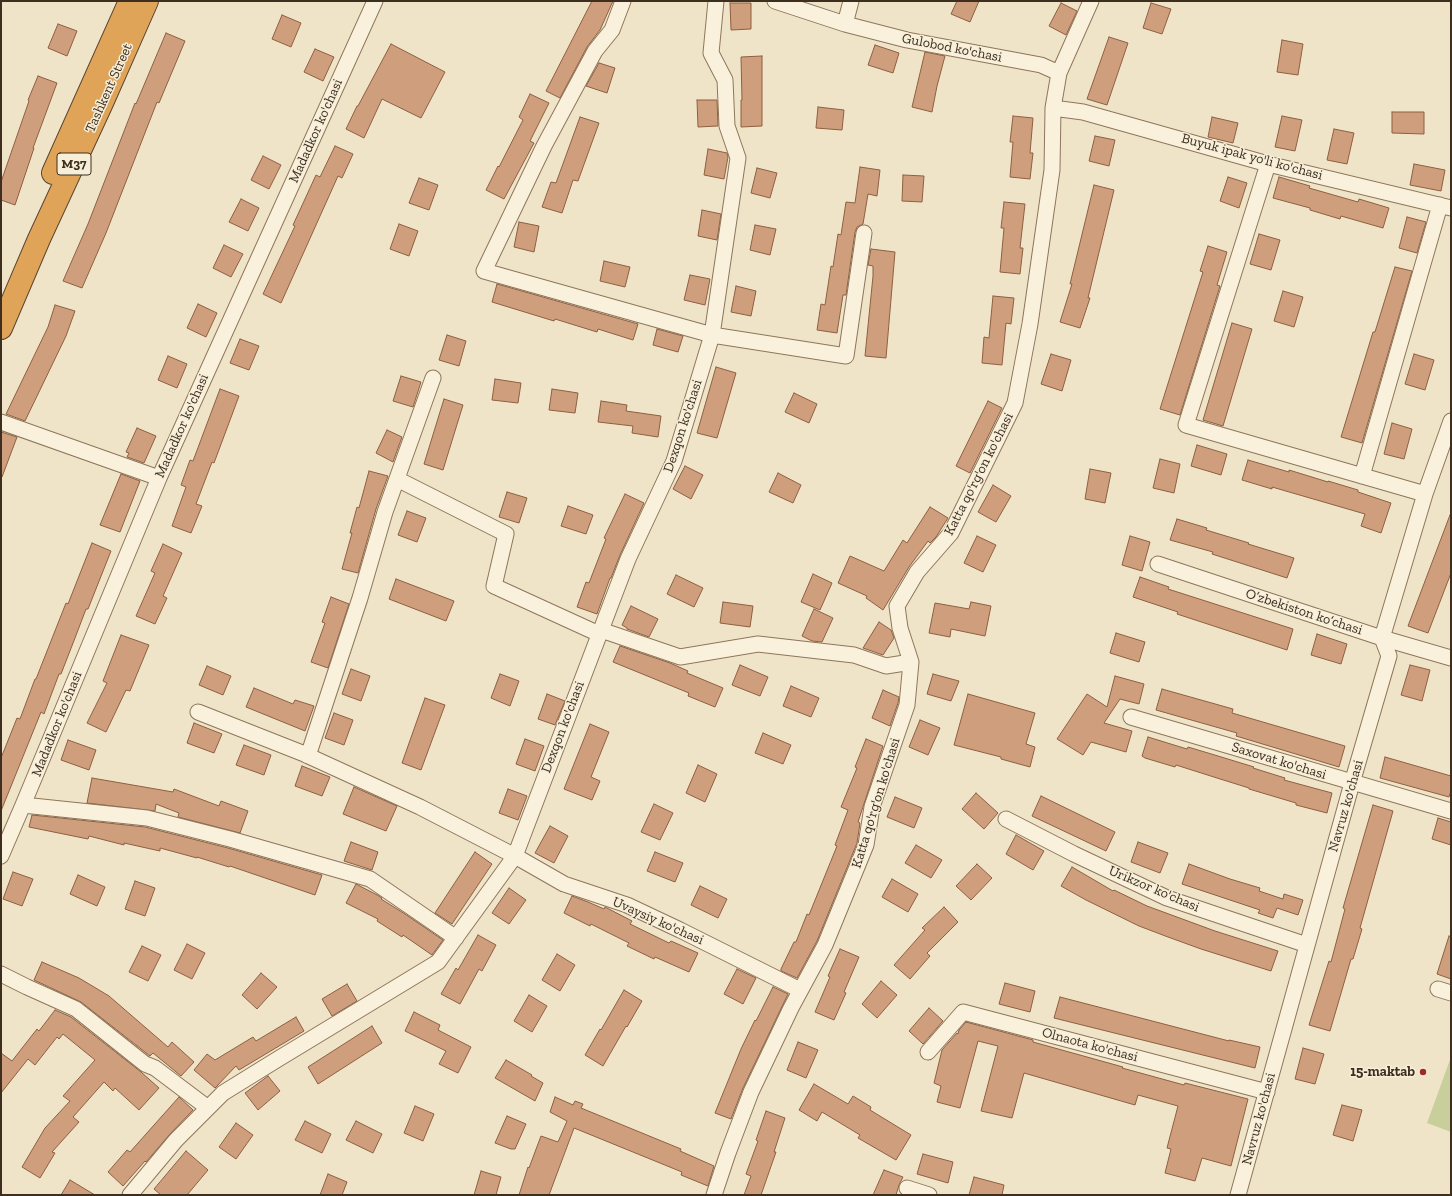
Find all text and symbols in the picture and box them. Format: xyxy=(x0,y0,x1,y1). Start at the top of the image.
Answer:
street label: Gulobod ko'chasi xyxy=(900,30,1004,66)
street label: Tashkent Street xyxy=(82,41,136,135)
street label: Madadkor ko'chasi xyxy=(286,76,346,186)
street label: Buyuk ipak yo'li ko'chasi xyxy=(1179,130,1325,184)
road number: M37 xyxy=(57,153,91,175)
street label: Madadkor ko'chasi xyxy=(152,371,212,481)
street label: Dexqon ko'chasi xyxy=(660,377,706,475)
street label: Katta qo'rg'on ko'chasi xyxy=(941,410,1017,538)
street label: O‘zbekiston ko‘chasi xyxy=(1243,585,1365,639)
street label: Madadkor ko'chasi xyxy=(28,669,86,779)
street label: Dexqon ko'chasi xyxy=(538,679,588,775)
street label: Katta qo'rg'on ko'chasi xyxy=(848,736,904,870)
street label: Saxovat ko'chasi xyxy=(1230,739,1328,783)
street label: Navruz ko'chasi xyxy=(1325,758,1367,854)
street label: Urikzor ko'chasi xyxy=(1106,862,1202,916)
street label: Uvaysiy ko'chasi xyxy=(610,893,706,949)
street label: Olnaota ko'chasi xyxy=(1040,1024,1140,1066)
place label: 15-maktab xyxy=(1350,1064,1415,1080)
marker: 15-maktab xyxy=(1418,1067,1428,1077)
street label: Navruz ko'chasi xyxy=(1239,1071,1279,1167)

